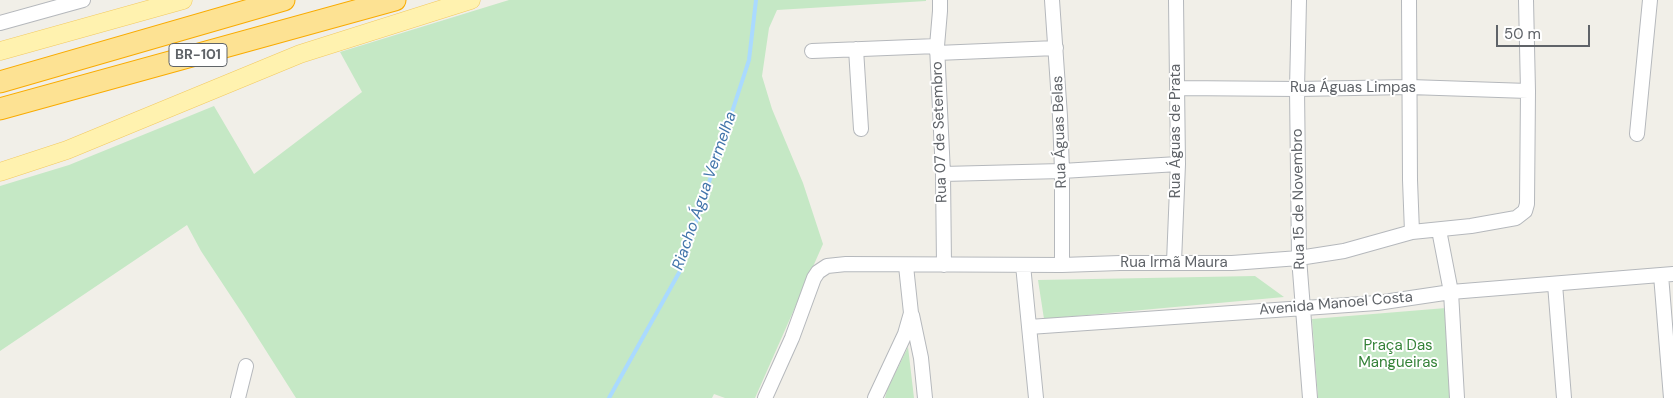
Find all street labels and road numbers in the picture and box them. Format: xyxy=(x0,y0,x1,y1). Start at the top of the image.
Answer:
road number: BR-101 xyxy=(169,44,227,66)
street label: Rua 07 de Setembro xyxy=(929,61,951,203)
street label: Rua Águas de Prata xyxy=(1167,64,1185,198)
street label: Rua Águas Belas xyxy=(1049,75,1071,189)
street label: Rua Águas Limpas xyxy=(1290,79,1416,97)
street label: Rua 15 de Novembro xyxy=(1289,128,1309,270)
street label: Rua Irmã Maura xyxy=(1120,254,1228,272)
street label: Avenida Manoel Costa xyxy=(1258,288,1414,320)

